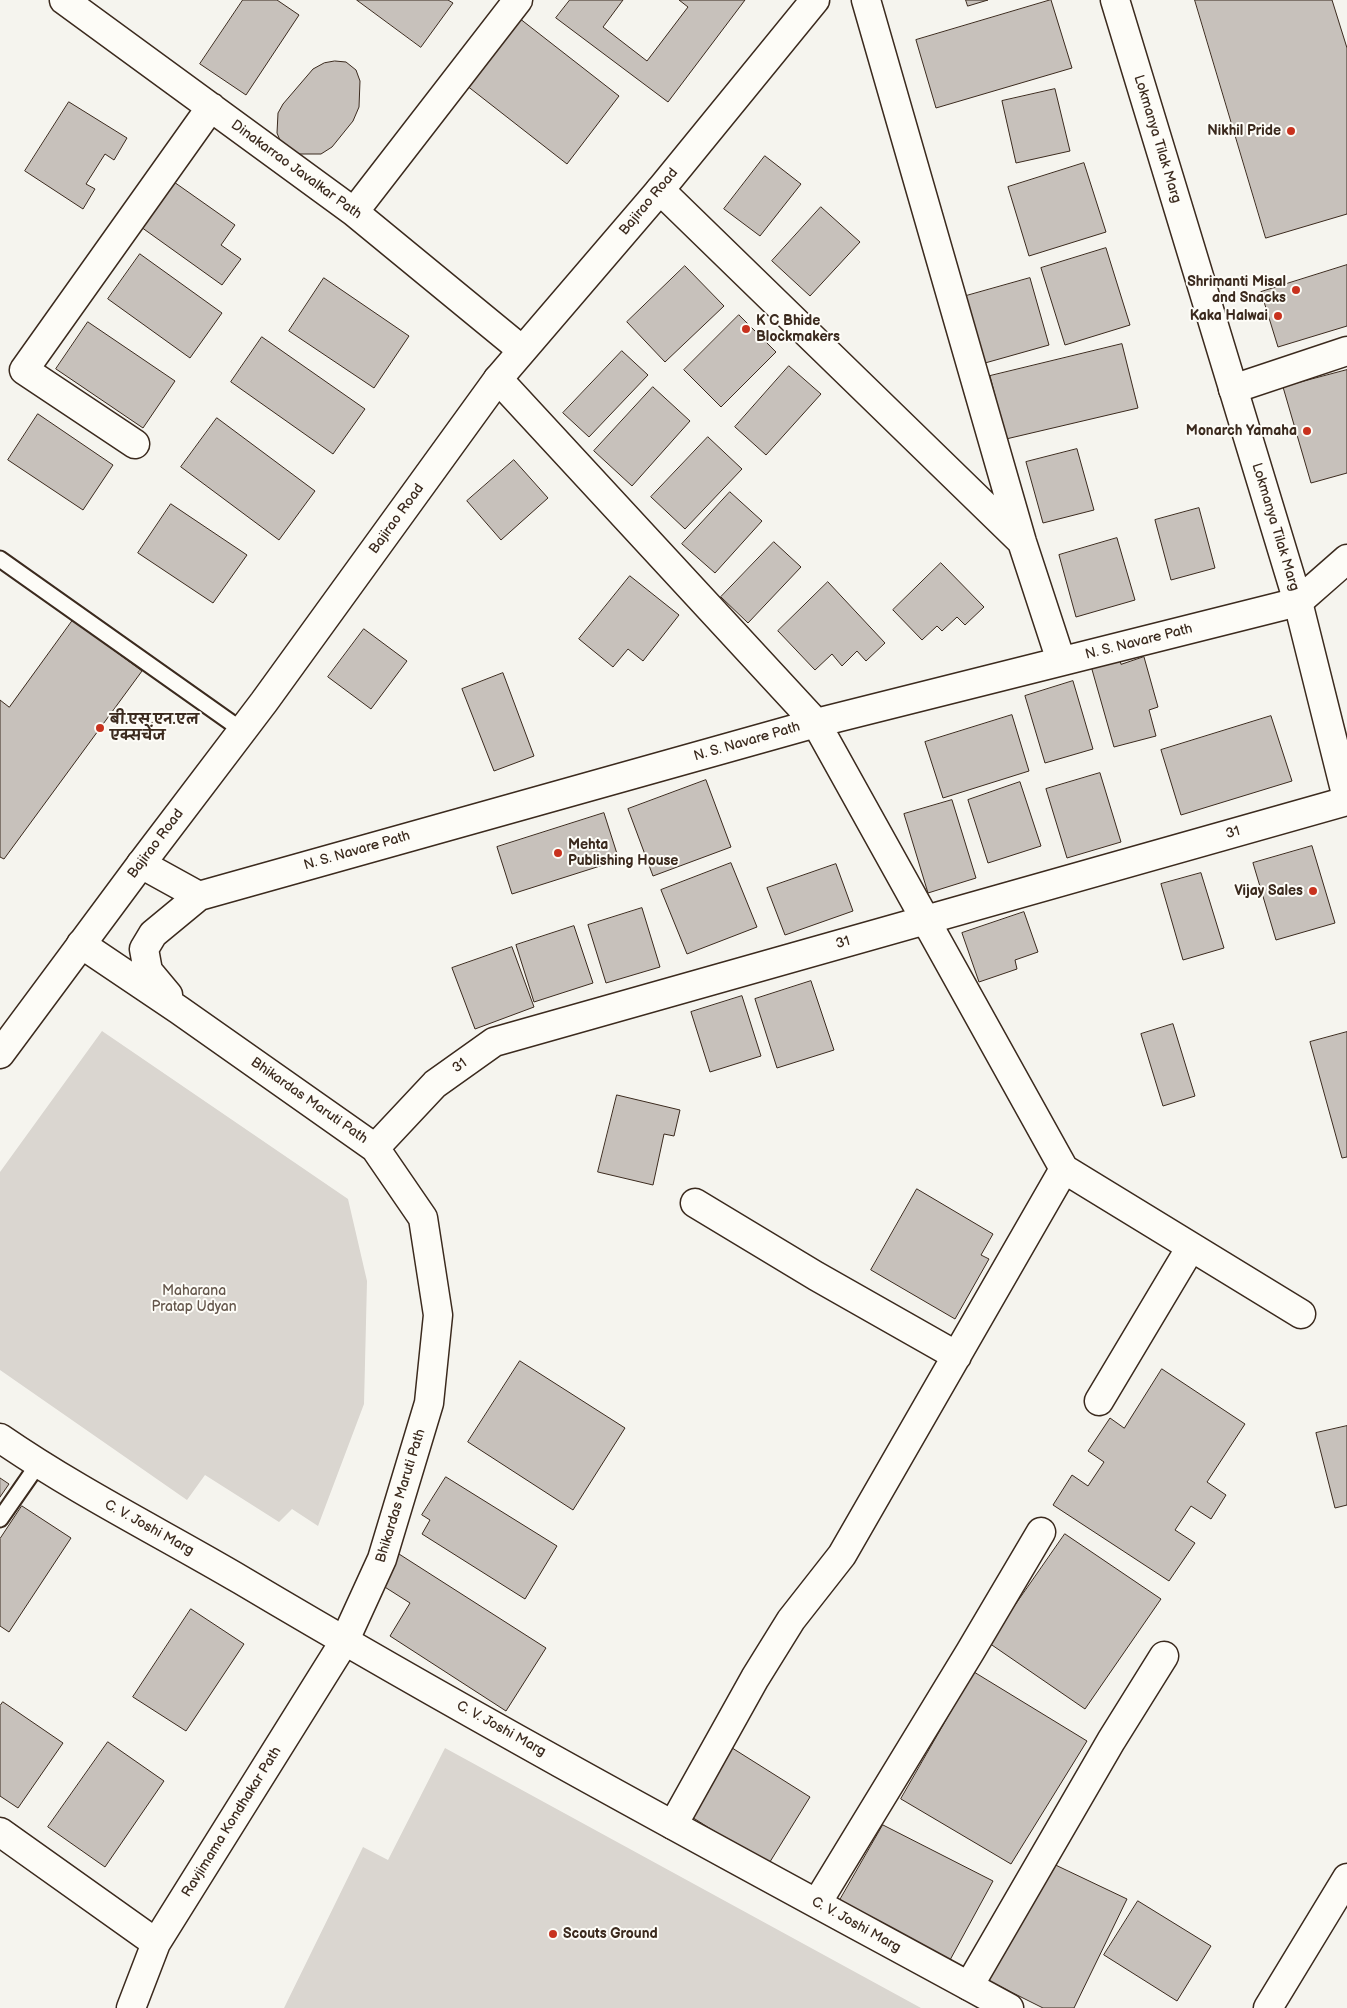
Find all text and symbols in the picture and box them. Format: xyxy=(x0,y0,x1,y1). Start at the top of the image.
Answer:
street label: Lokmanya Tilak Marg xyxy=(1130,73,1184,205)
street label: Dinakarrao Javalkar Path xyxy=(227,117,365,223)
place label: Nikhil Pride xyxy=(1207,123,1281,139)
marker: Nikhil Pride xyxy=(1285,125,1297,137)
street label: Bajirao Road xyxy=(616,165,682,239)
place label: Shrimanti Misal and Snacks xyxy=(1187,274,1286,306)
marker: Shrimanti Misal and Snacks xyxy=(1290,284,1302,296)
place label: Kaka Halwai xyxy=(1190,308,1268,324)
marker: Kaka Halwai xyxy=(1272,310,1284,322)
place label: K C Bhide Blockmakers xyxy=(756,313,840,346)
marker: K C Bhide Blockmakers xyxy=(740,323,752,335)
place label: Monarch Yamaha xyxy=(1186,423,1297,439)
marker: Monarch Yamaha xyxy=(1301,425,1313,437)
street label: Lokmanya Tilak Marg xyxy=(1248,461,1302,593)
street label: Bajirao Road xyxy=(366,481,428,557)
street label: N. S. Navare Path xyxy=(1084,621,1194,663)
place label: बी.एस.एन.एल एक्सचेंज xyxy=(110,712,199,744)
street label: N. S. Navare Path xyxy=(692,719,802,765)
marker: बी.एस.एन.एल एक्सचेंज xyxy=(94,722,106,734)
street label: Bajirao Road xyxy=(124,806,188,882)
street label: 31 xyxy=(1224,823,1242,843)
street label: N. S. Navare Path xyxy=(302,828,412,874)
place label: Mehta Publishing House xyxy=(568,837,678,870)
marker: Mehta Publishing House xyxy=(552,847,564,859)
place label: Vijay Sales xyxy=(1234,883,1303,899)
marker: Vijay Sales xyxy=(1307,885,1319,897)
street label: 31 xyxy=(834,933,852,953)
street label: Bhikardas Maruti Path xyxy=(247,1054,371,1148)
street label: 31 xyxy=(449,1055,471,1077)
park label: Maharana Pratap Udyan xyxy=(151,1283,237,1315)
street label: Bhikardas Maruti Path xyxy=(373,1427,429,1565)
street label: C. V. Joshi Marg xyxy=(101,1497,197,1559)
street label: C. V. Joshi Marg xyxy=(453,1698,549,1760)
street label: Ravjimama Kondhakar Path xyxy=(179,1744,285,1900)
street label: C. V. Joshi Marg xyxy=(808,1894,904,1956)
place label: Scouts Ground xyxy=(563,1926,658,1942)
marker: Scouts Ground xyxy=(547,1928,559,1940)

